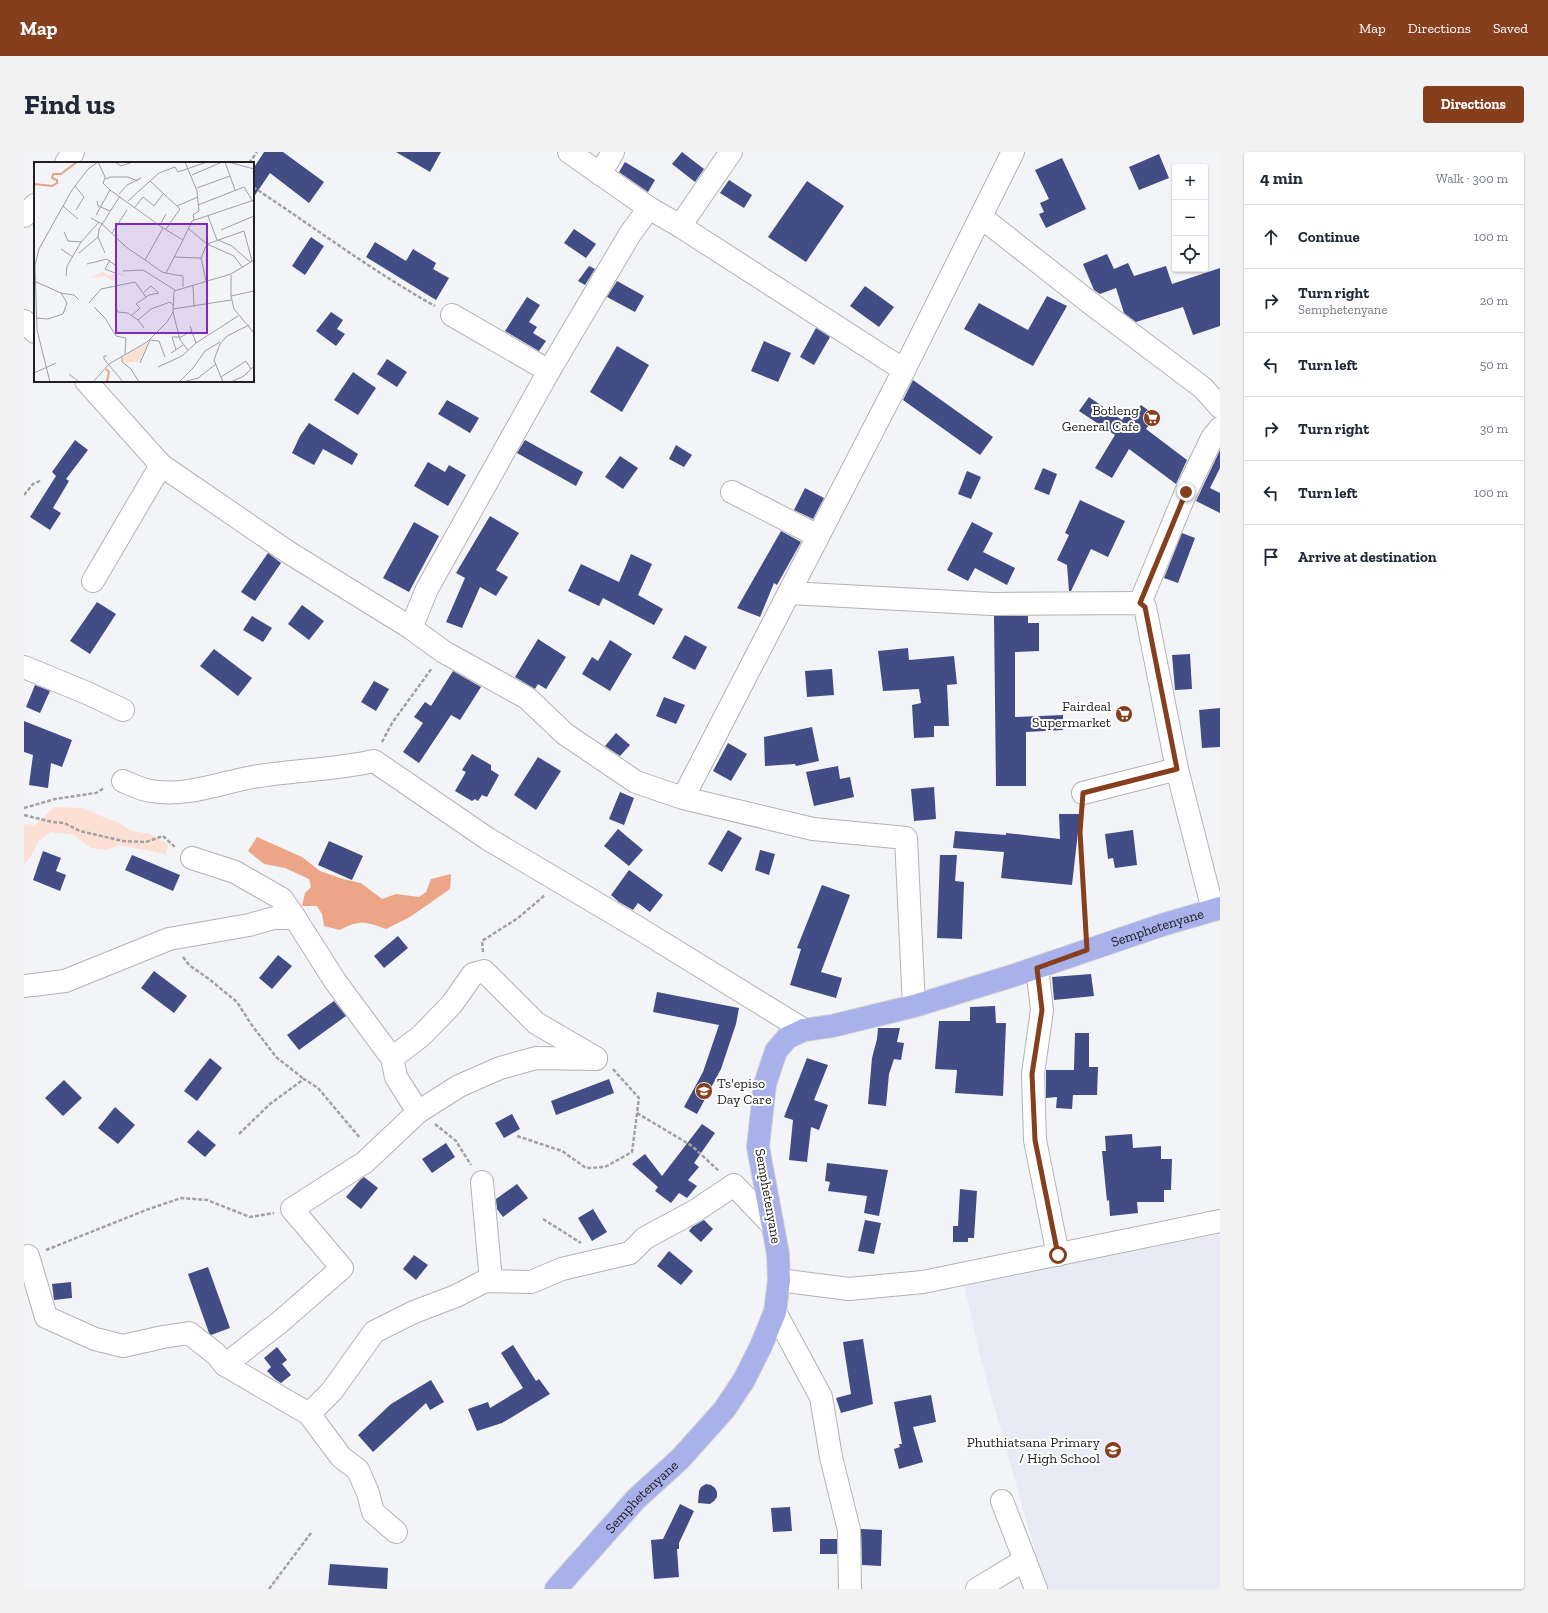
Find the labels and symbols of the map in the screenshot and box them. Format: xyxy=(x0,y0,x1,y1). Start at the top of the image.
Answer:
inset map xyxy=(34,162,254,382)
place label: Botleng General Cafe xyxy=(1062,402,1139,435)
supermarket icon: Botleng General Cafe xyxy=(1142,408,1162,428)
route end xyxy=(1177,483,1195,501)
place label: Fairdeal Supermarket xyxy=(1032,698,1112,731)
supermarket icon: Fairdeal Supermarket xyxy=(1114,704,1134,724)
street label: Semphetenyane xyxy=(1109,905,1206,950)
place label: Ts'episo Day Care xyxy=(717,1075,772,1108)
school or university icon: Ts'episo Day Care xyxy=(694,1081,714,1101)
street label: Semphetenyane xyxy=(751,1147,785,1245)
route start xyxy=(1049,1246,1067,1264)
place label: Phuthiatsana Primary / High School xyxy=(967,1434,1101,1467)
school or university icon: Phuthiatsana Primary / High School xyxy=(1103,1440,1123,1460)
street label: Semphetenyane xyxy=(601,1456,682,1536)

